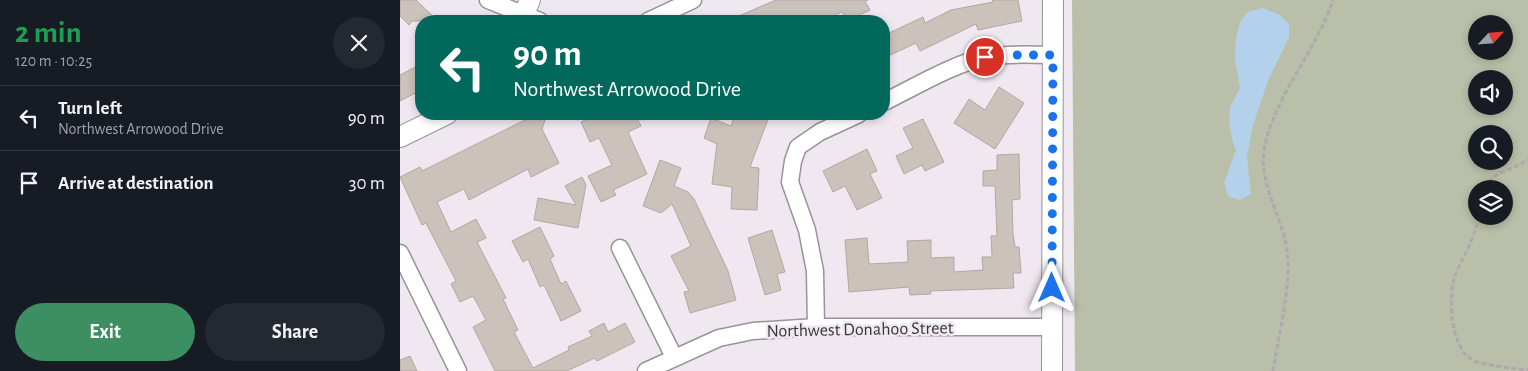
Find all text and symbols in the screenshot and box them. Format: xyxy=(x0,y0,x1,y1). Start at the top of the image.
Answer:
north arrow xyxy=(1468,15,1512,60)
map controls xyxy=(1468,15,1513,225)
button: close xyxy=(333,17,385,69)
text: 2 min xyxy=(15,18,82,48)
icon: left xyxy=(430,35,495,100)
pin xyxy=(964,36,1006,78)
text: 90 m xyxy=(513,37,582,72)
icon: arrive xyxy=(971,43,999,71)
text: 120 m · 10:25 xyxy=(15,53,92,69)
button: sound xyxy=(1468,70,1513,115)
text: Northwest Arrowood Drive xyxy=(513,78,741,100)
text: Turn left xyxy=(58,99,122,118)
icon: left xyxy=(15,104,43,132)
text: 90 m xyxy=(348,109,385,128)
text: Northwest Arrowood Drive xyxy=(58,121,224,137)
button: search xyxy=(1468,125,1513,170)
icon: arrive xyxy=(15,169,43,197)
text: Arrive at destination xyxy=(58,174,214,193)
text: 30 m xyxy=(349,174,385,193)
button: layers xyxy=(1468,180,1513,225)
position arrow xyxy=(1025,261,1077,313)
button: Exit xyxy=(15,303,195,361)
button: Share xyxy=(205,303,385,361)
street label: Northwest Donahoo Street xyxy=(766,319,954,341)

